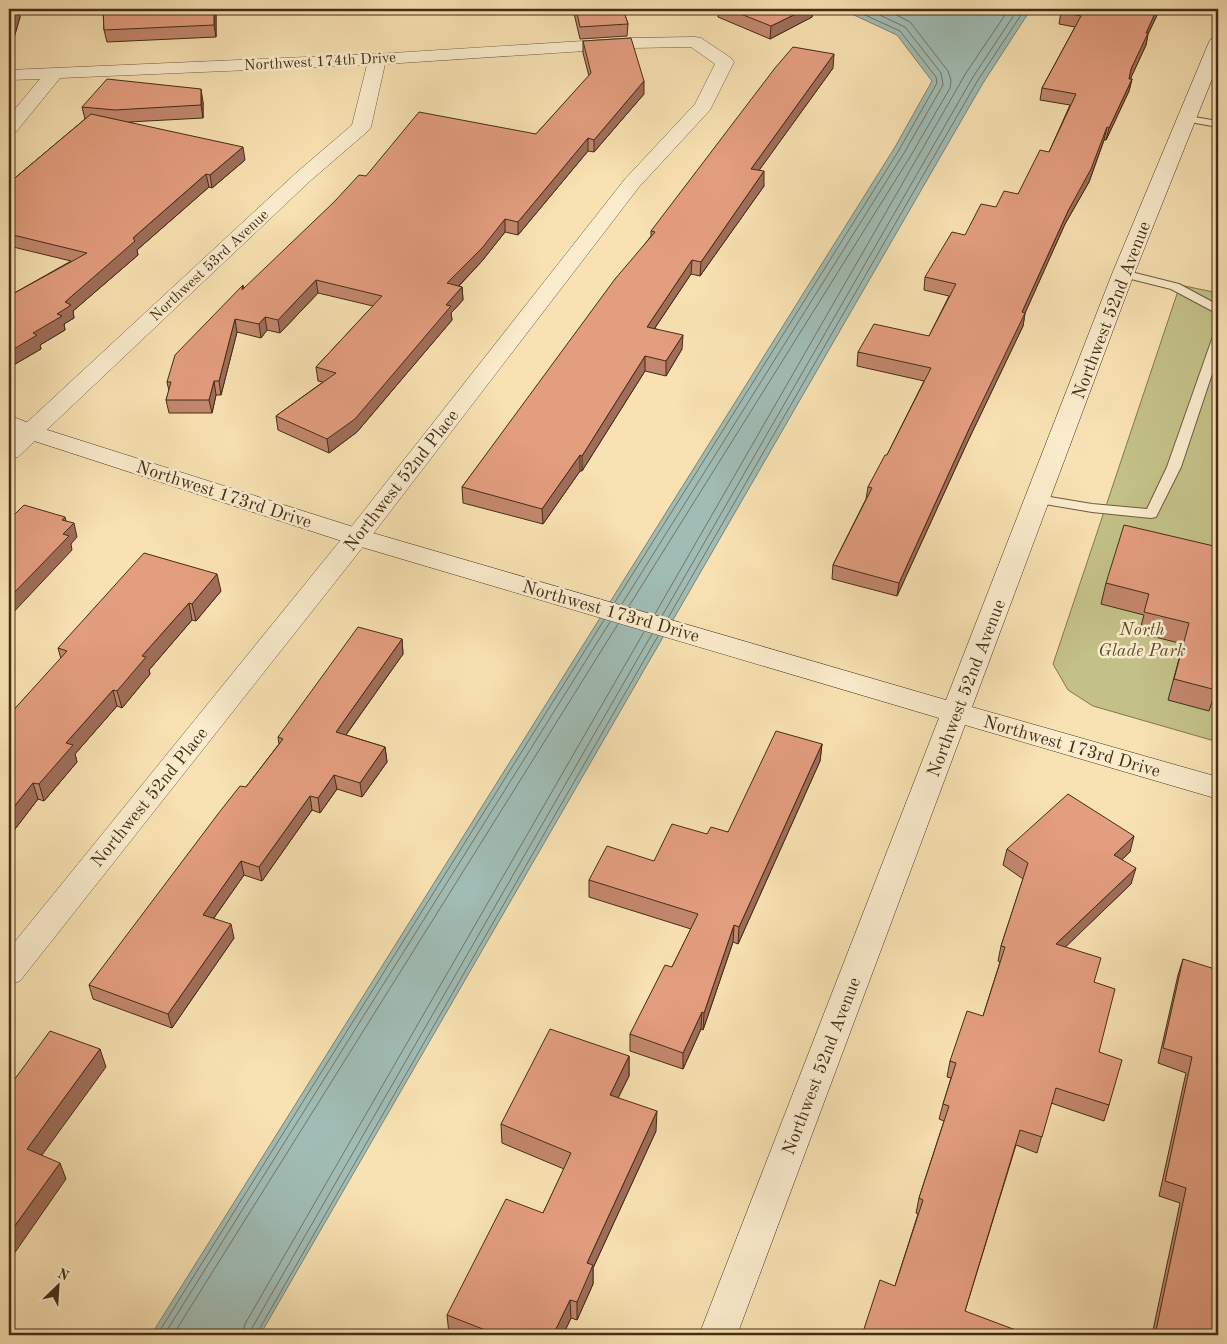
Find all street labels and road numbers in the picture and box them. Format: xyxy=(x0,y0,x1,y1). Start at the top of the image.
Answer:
street label: Northwest 174th Drive xyxy=(244,51,396,74)
street label: Northwest 53rd Avenue xyxy=(148,208,272,325)
street label: Northwest 52nd Avenue xyxy=(1070,219,1154,402)
street label: Northwest 52nd Place xyxy=(341,407,462,555)
street label: Northwest 173rd Drive xyxy=(134,458,314,532)
street label: Northwest 173rd Drive xyxy=(520,578,701,646)
street label: Northwest 52nd Avenue xyxy=(925,597,1009,780)
street label: Northwest 173rd Drive xyxy=(981,713,1162,781)
street label: Northwest 52nd Place xyxy=(88,724,212,871)
street label: Northwest 52nd Avenue xyxy=(780,975,864,1158)

